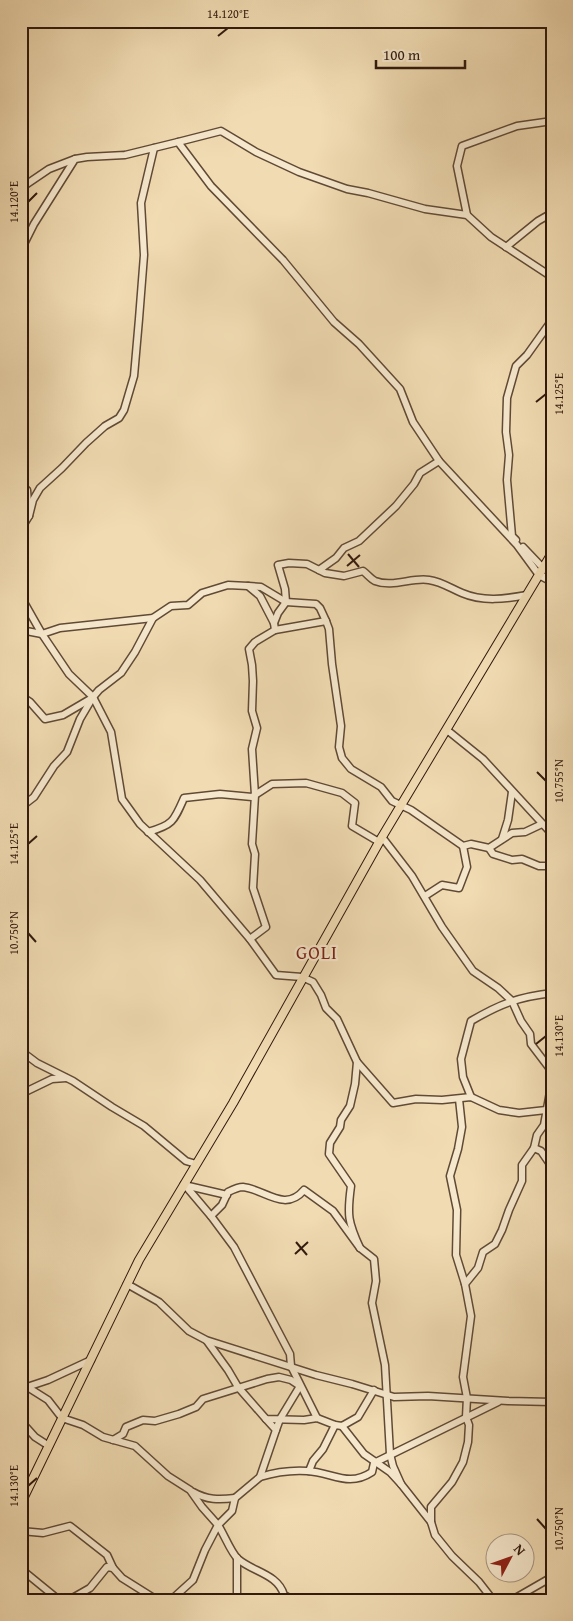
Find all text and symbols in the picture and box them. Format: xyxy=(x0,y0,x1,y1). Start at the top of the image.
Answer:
text: 14.120°E xyxy=(207,5,249,22)
scale bar xyxy=(376,38,464,70)
text: 100 m xyxy=(383,44,421,65)
text: 14.120°E xyxy=(5,181,22,223)
text: 14.125°E xyxy=(550,373,567,415)
text: 10.755°N xyxy=(550,759,567,803)
text: 14.125°E xyxy=(5,823,22,865)
text: 10.750°N xyxy=(5,911,22,955)
district label: GOLI xyxy=(296,938,338,966)
text: 14.130°E xyxy=(550,1015,567,1057)
text: 14.130°E xyxy=(5,1465,22,1507)
text: 10.750°N xyxy=(550,1507,567,1551)
north arrow xyxy=(486,1534,536,1584)
text: N xyxy=(509,1539,531,1560)

